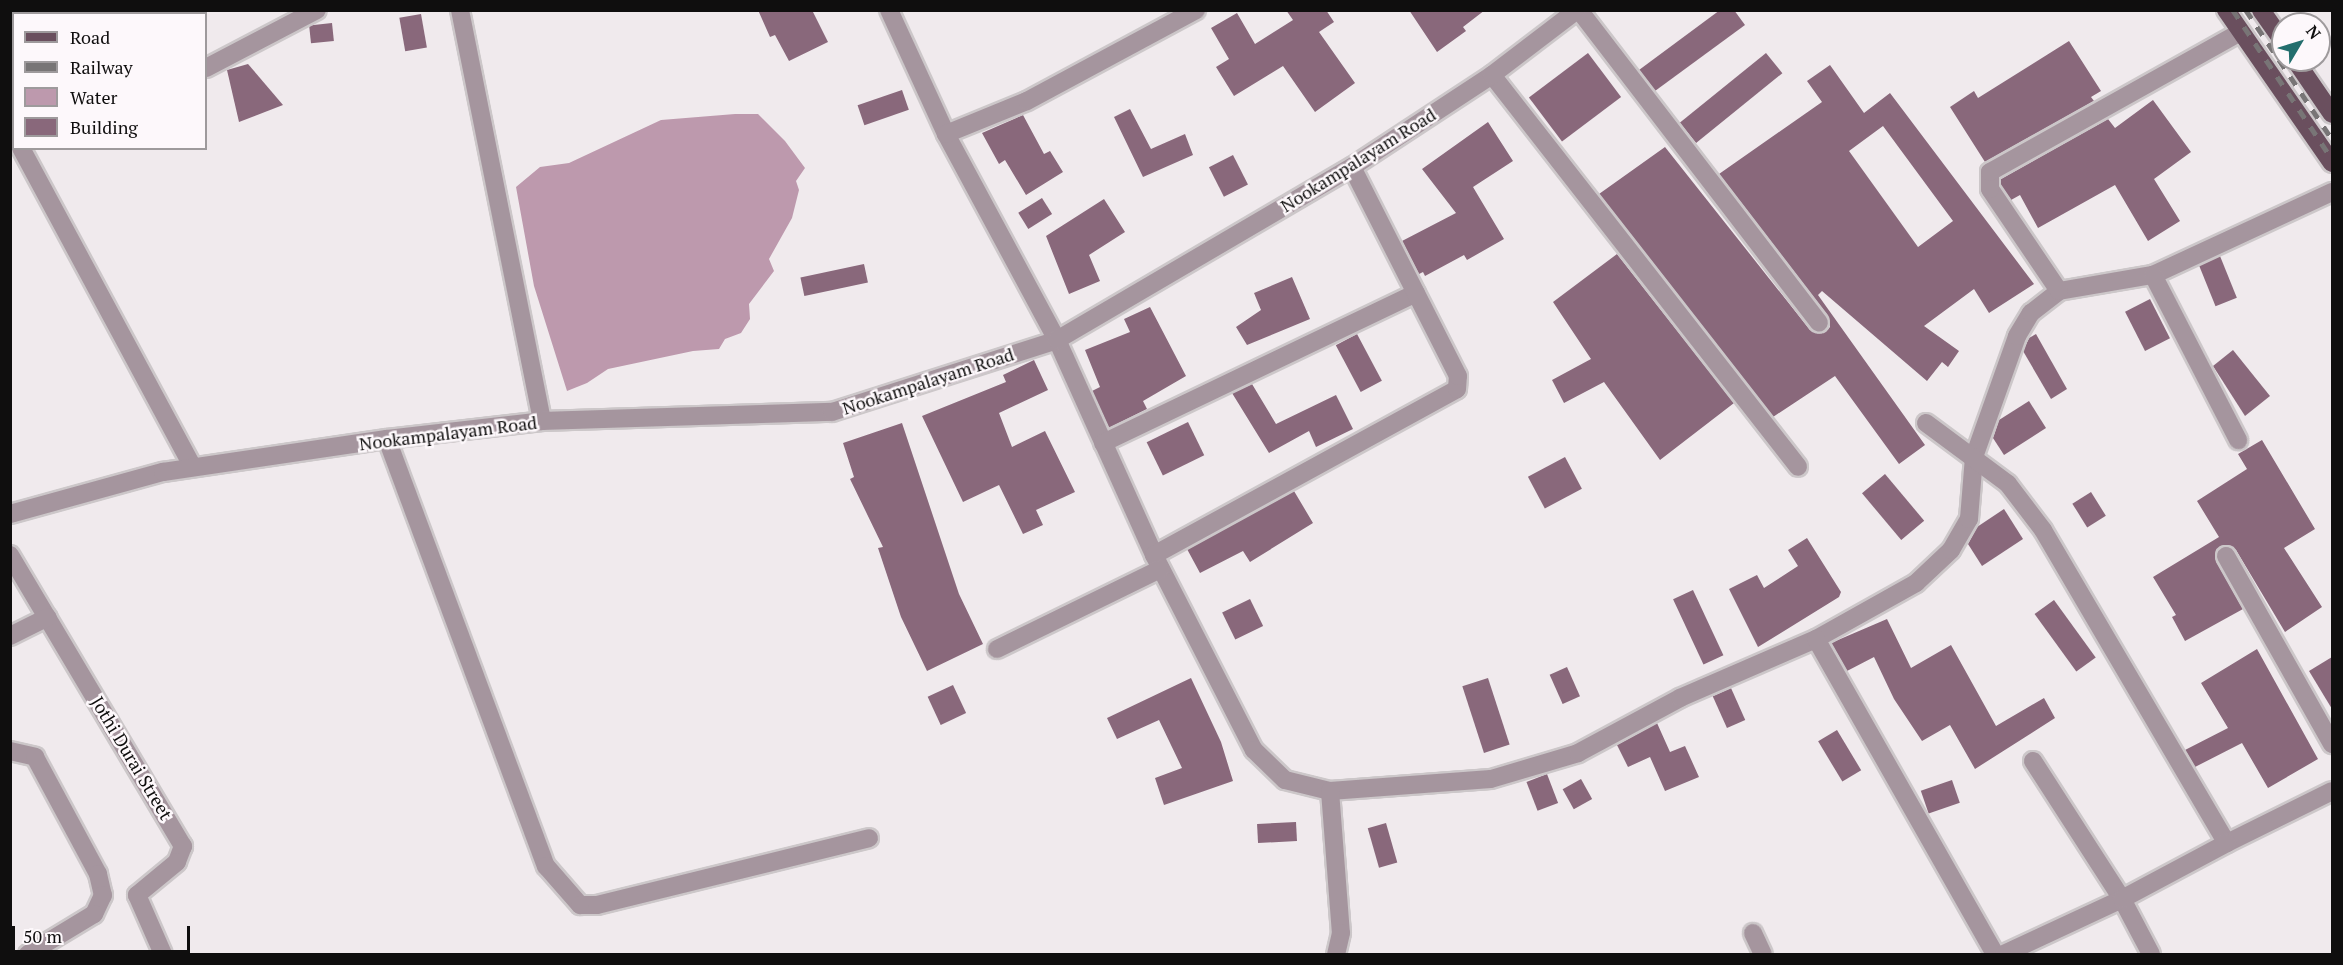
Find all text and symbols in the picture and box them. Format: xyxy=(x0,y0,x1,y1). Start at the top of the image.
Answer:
legend xyxy=(12,12,207,150)
north arrow xyxy=(2271,12,2331,72)
text: N xyxy=(2301,21,2326,44)
text: Road xyxy=(70,25,110,49)
text: Railway xyxy=(70,55,133,79)
text: Water xyxy=(70,85,117,109)
street label: Nookampalayam Road xyxy=(1276,103,1440,217)
text: Building xyxy=(70,115,138,139)
street label: Nookampalayam Road xyxy=(840,343,1016,419)
street label: Nookampalayam Road xyxy=(358,411,538,455)
street label: Jothi Durai Street xyxy=(87,693,177,823)
scale bar xyxy=(15,914,194,952)
text: 50 m xyxy=(23,924,62,948)

